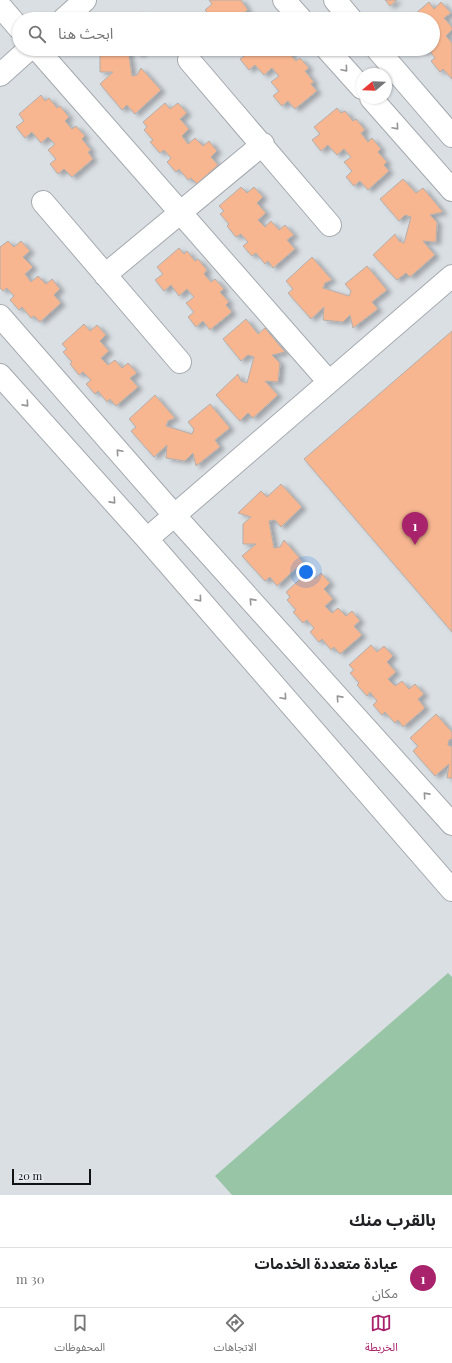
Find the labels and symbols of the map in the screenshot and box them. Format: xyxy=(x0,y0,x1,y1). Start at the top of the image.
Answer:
one-way arrow xyxy=(340,64,347,71)
north arrow xyxy=(356,68,392,104)
one-way arrow xyxy=(392,122,399,130)
one-way arrow xyxy=(21,399,29,407)
one-way arrow xyxy=(117,449,124,457)
one-way arrow xyxy=(108,496,116,504)
pin: 1 xyxy=(402,512,428,545)
your location xyxy=(296,562,316,582)
one-way arrow xyxy=(194,594,201,601)
one-way arrow xyxy=(250,599,257,606)
one-way arrow xyxy=(279,692,286,700)
one-way arrow xyxy=(336,695,344,703)
one-way arrow xyxy=(423,792,431,800)
scale bar xyxy=(12,1167,91,1186)

